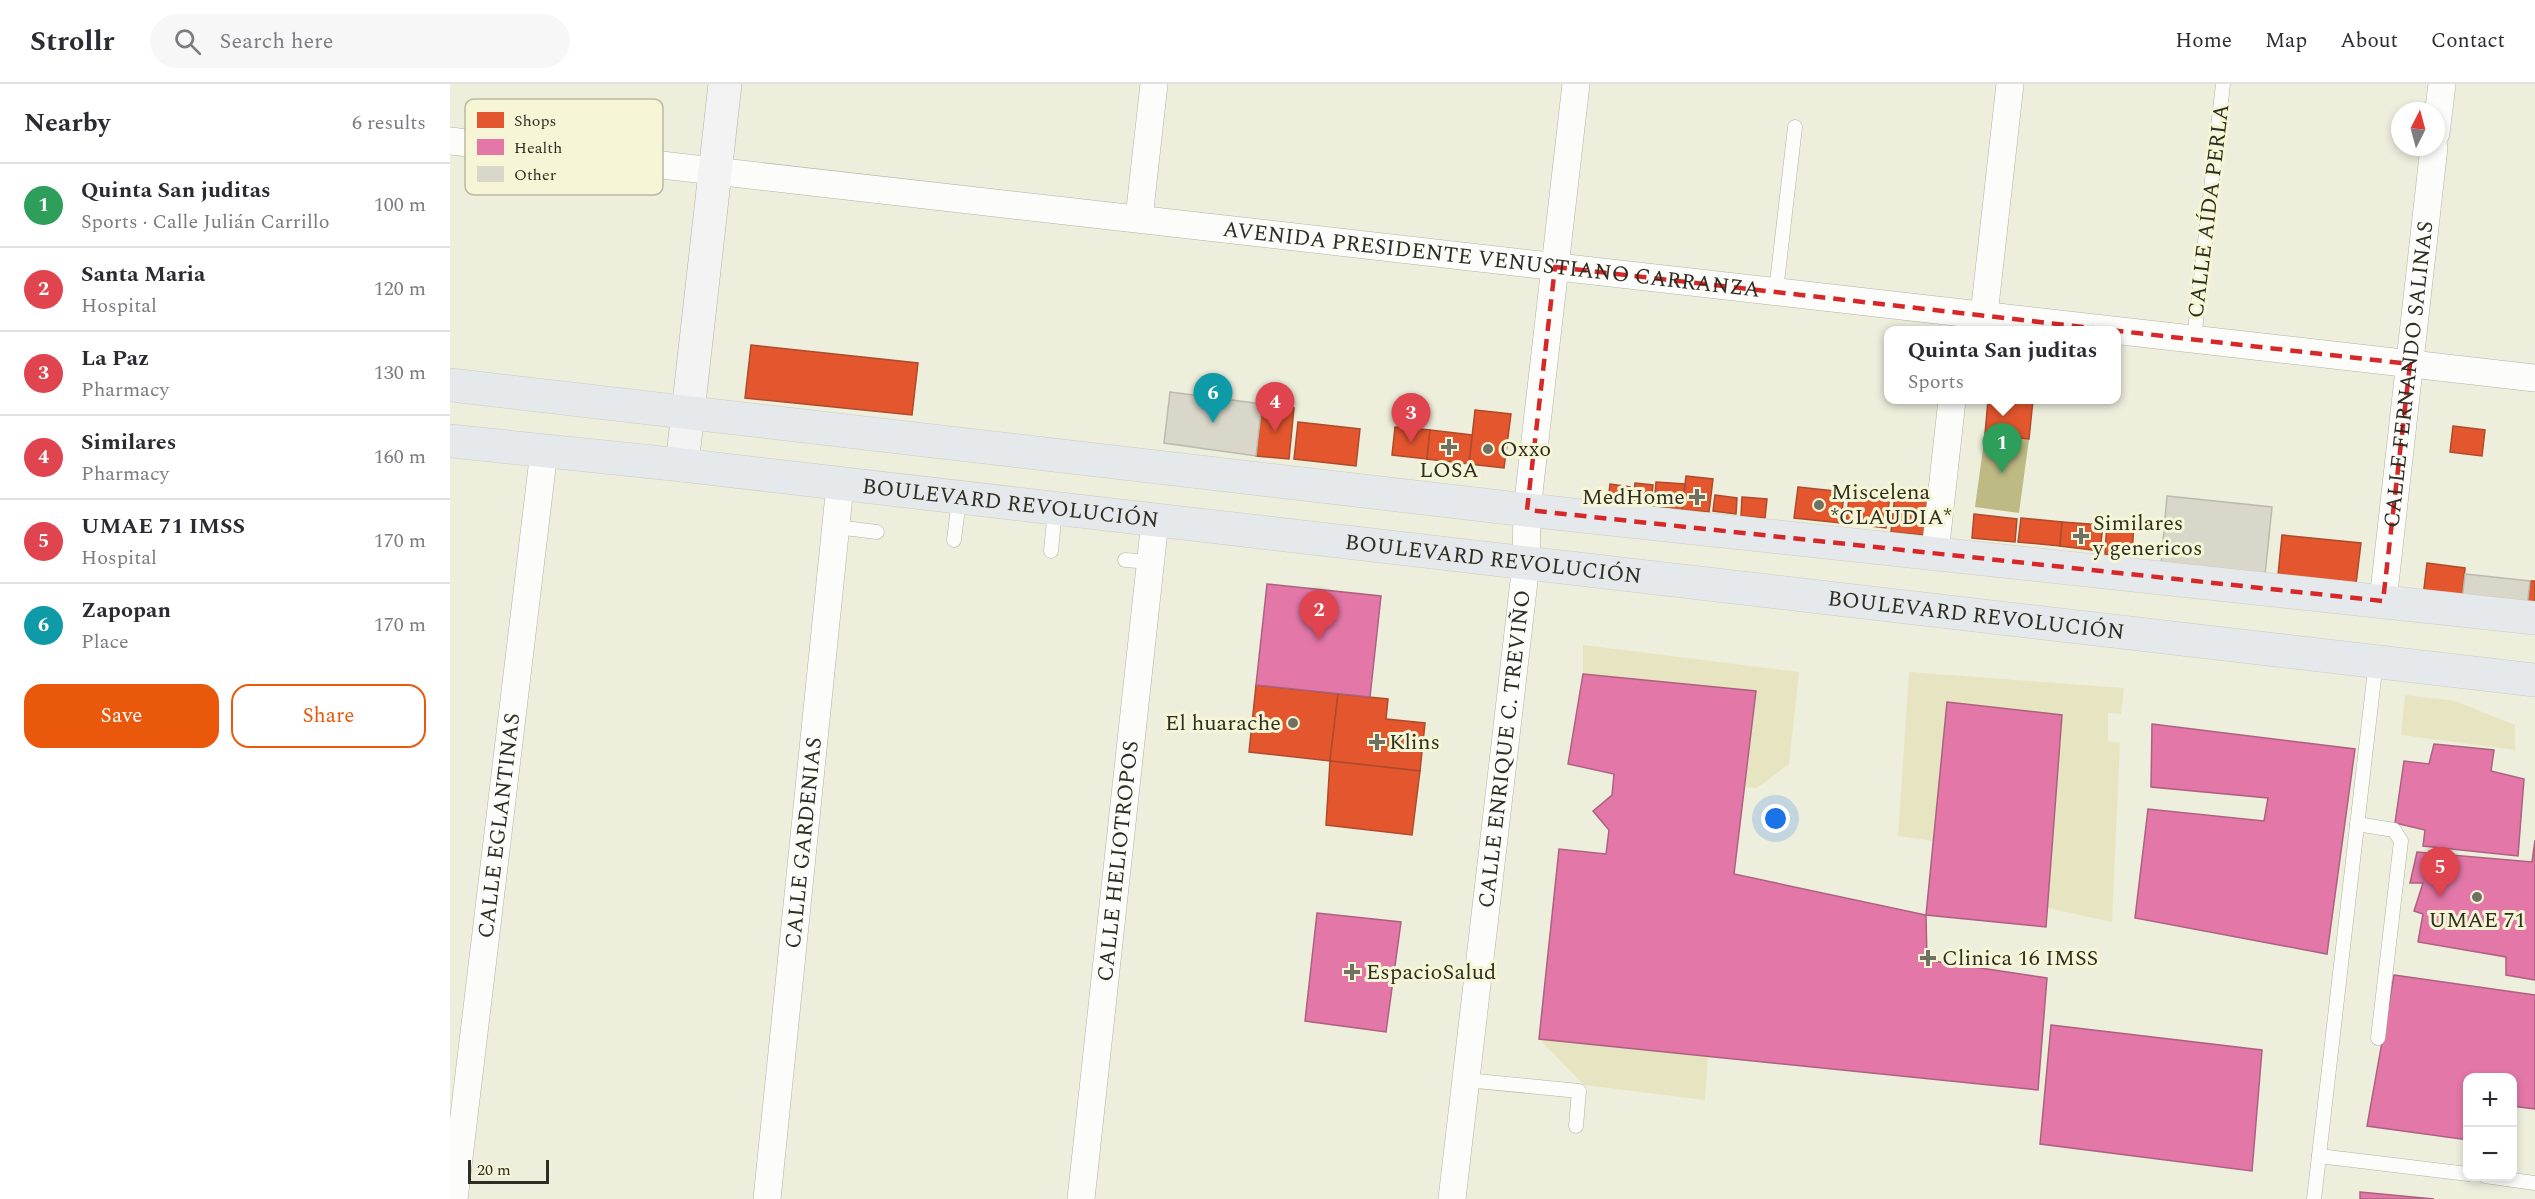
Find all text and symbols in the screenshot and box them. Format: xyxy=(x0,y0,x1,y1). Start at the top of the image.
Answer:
search box xyxy=(150,14,570,68)
text: Strollr xyxy=(30,20,114,63)
icon: search xyxy=(171,25,204,58)
text: Search here xyxy=(219,25,333,58)
text: Home xyxy=(2175,25,2232,57)
text: Map xyxy=(2265,25,2307,57)
text: About xyxy=(2340,25,2398,57)
text: Contact xyxy=(2431,25,2505,57)
legend xyxy=(465,99,663,195)
street label: CALLE AÍDA PERLA xyxy=(2179,102,2239,320)
north arrow xyxy=(2391,102,2445,156)
text: Nearby xyxy=(24,103,110,143)
text: 6 results xyxy=(352,108,426,138)
text: Shops xyxy=(514,109,556,133)
text: Health xyxy=(514,136,562,160)
text: Other xyxy=(514,163,556,187)
text: Quinta San juditas xyxy=(81,174,271,207)
text: 1 xyxy=(38,190,49,220)
text: 100 m xyxy=(374,190,426,220)
text: Sports · Calle Julián Carrillo xyxy=(81,207,330,237)
street label: AVENIDA PRESIDENTE VENUSTIANO CARRANZA xyxy=(1221,212,1762,306)
street label: CALLE FERNANDO SALINAS xyxy=(2375,219,2442,530)
text: Santa Maria xyxy=(81,258,205,291)
text: 2 xyxy=(38,274,49,304)
text: 120 m xyxy=(374,274,426,304)
text: Hospital xyxy=(81,291,157,321)
popup xyxy=(1884,326,2121,404)
text: Quinta San juditas xyxy=(1908,334,2097,367)
text: La Paz xyxy=(81,342,149,375)
text: 3 xyxy=(38,358,49,388)
text: 130 m xyxy=(374,358,426,388)
text: Sports xyxy=(1908,367,1964,397)
pin: 6 xyxy=(1194,374,1233,423)
text: Pharmacy xyxy=(81,375,169,405)
pin: 4 xyxy=(1256,382,1294,432)
pin: 3 xyxy=(1392,394,1430,443)
pin: 1 xyxy=(1982,424,2022,473)
text: Similares xyxy=(81,426,176,459)
place label: Oxxo xyxy=(1500,433,1551,466)
marker: LOSA xyxy=(1442,440,1456,454)
text: 4 xyxy=(38,442,49,472)
text: 160 m xyxy=(374,442,426,472)
marker: Oxxo xyxy=(1481,442,1495,456)
place label: LOSA xyxy=(1419,454,1479,487)
text: Pharmacy xyxy=(81,459,169,489)
street label: BOULEVARD REVOLUCIÓN xyxy=(860,470,1161,537)
place label: Miscelena *CLAUDIA* xyxy=(1831,476,1952,534)
place label: MedHome xyxy=(1582,481,1685,514)
marker: MedHome xyxy=(1690,490,1704,504)
marker: Miscelena *CLAUDIA* xyxy=(1812,498,1826,512)
place label: Similares y genericos xyxy=(2092,507,2203,565)
text: UMAE 71 IMSS xyxy=(81,510,245,543)
text: 5 xyxy=(38,526,49,556)
text: 170 m xyxy=(374,526,426,556)
street label: BOULEVARD REVOLUCIÓN xyxy=(1343,526,1644,593)
marker: Similares y genericos xyxy=(2074,529,2088,543)
text: Hospital xyxy=(81,543,157,573)
street label: BOULEVARD REVOLUCIÓN xyxy=(1826,582,2126,649)
street label: CALLE ENRIQUE C. TREVIÑO xyxy=(1470,588,1539,910)
pin: 2 xyxy=(1300,590,1338,640)
text: Zapopan xyxy=(81,594,171,627)
text: 6 xyxy=(38,610,49,640)
text: 170 m xyxy=(374,610,426,640)
text: Place xyxy=(81,627,129,657)
button: Save xyxy=(24,684,219,748)
button: Share xyxy=(231,684,426,748)
place label: El huarache xyxy=(1165,707,1281,740)
street label: CALLE EGLANTINAS xyxy=(469,711,529,940)
marker: El huarache xyxy=(1286,716,1300,730)
place label: Klins xyxy=(1389,726,1440,759)
marker: Klins xyxy=(1370,735,1384,749)
street label: CALLE GARDENIAS xyxy=(776,736,831,950)
street label: CALLE HELIOTROPOS xyxy=(1088,739,1147,983)
your location xyxy=(1761,804,1790,833)
pin: 5 xyxy=(2420,848,2460,897)
marker: UMAE 71 xyxy=(2470,890,2484,904)
place label: UMAE 71 xyxy=(2428,904,2526,937)
place label: Clinica 16 IMSS xyxy=(1942,942,2098,975)
marker: Clinica 16 IMSS xyxy=(1919,949,1937,967)
place label: EspacioSalud xyxy=(1366,956,1496,989)
marker: EspacioSalud xyxy=(1343,963,1361,981)
map controls xyxy=(2463,1073,2517,1181)
button: + xyxy=(2463,1073,2517,1127)
button: − xyxy=(2463,1127,2517,1181)
scale bar xyxy=(468,1157,549,1184)
text: 20 m xyxy=(477,1158,511,1182)

